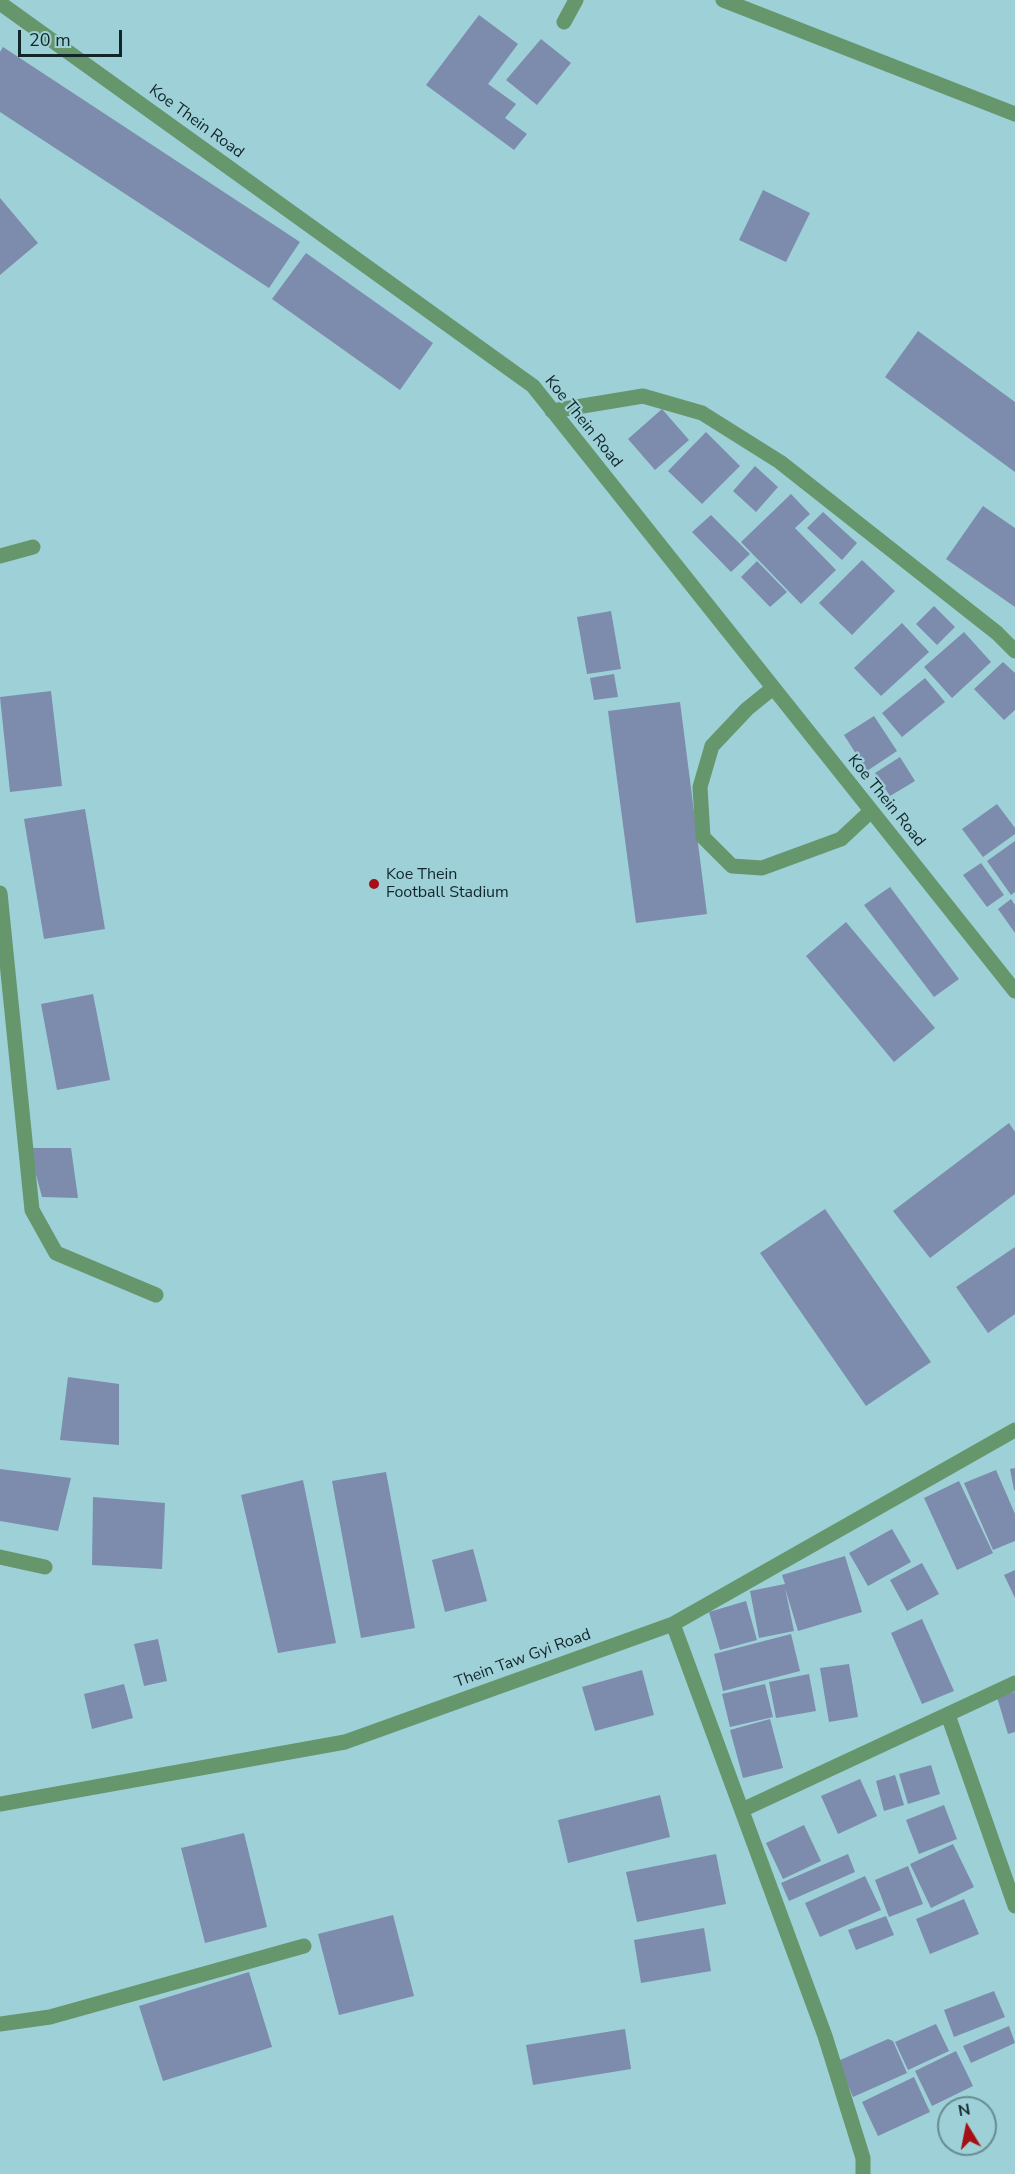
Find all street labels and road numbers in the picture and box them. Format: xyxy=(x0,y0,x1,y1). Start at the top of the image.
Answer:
street label: Koe Thein Road xyxy=(145,81,247,163)
street label: Koe Thein Road xyxy=(540,372,626,472)
street label: Koe Thein Road xyxy=(843,751,929,851)
street label: Thein Taw Gyi Road xyxy=(452,1625,594,1693)

